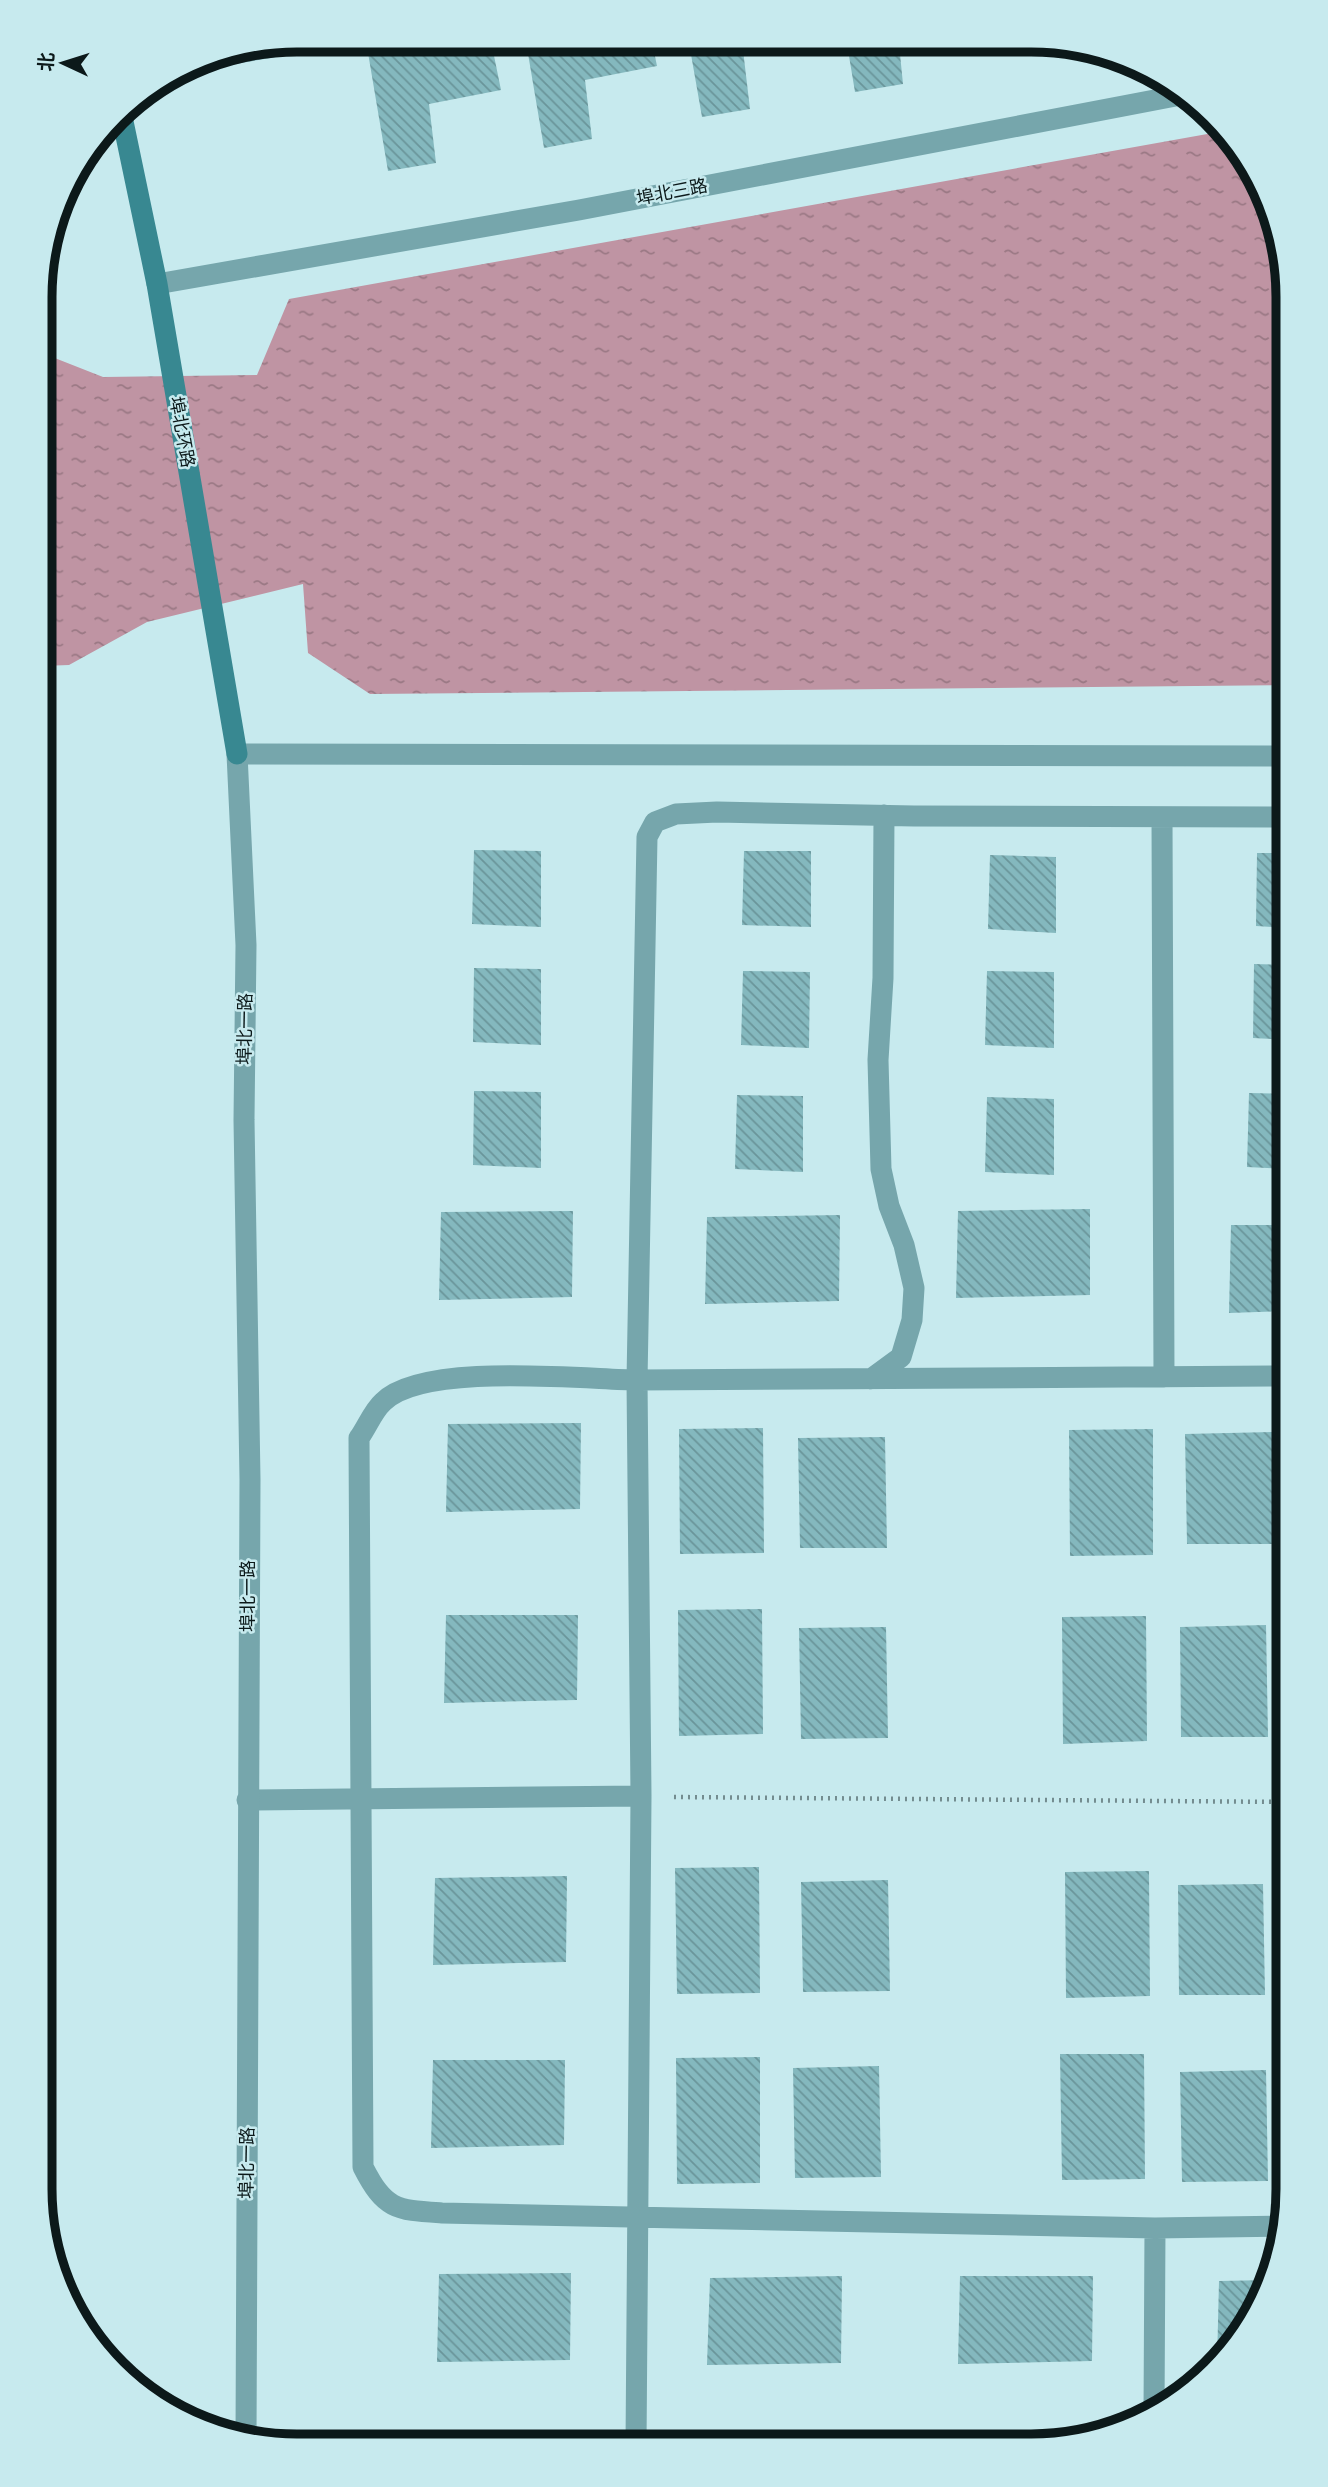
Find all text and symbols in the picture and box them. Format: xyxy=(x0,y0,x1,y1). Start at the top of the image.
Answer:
north arrow xyxy=(28,28,98,98)
text: 北 xyxy=(33,51,59,72)
street label: 埠北三路 xyxy=(634,173,709,210)
street label: 埠北环路 xyxy=(165,394,200,469)
street label: 埠北一路 xyxy=(232,993,257,1065)
street label: 埠北一路 xyxy=(236,1560,259,1632)
street label: 埠北一路 xyxy=(234,2127,259,2199)

